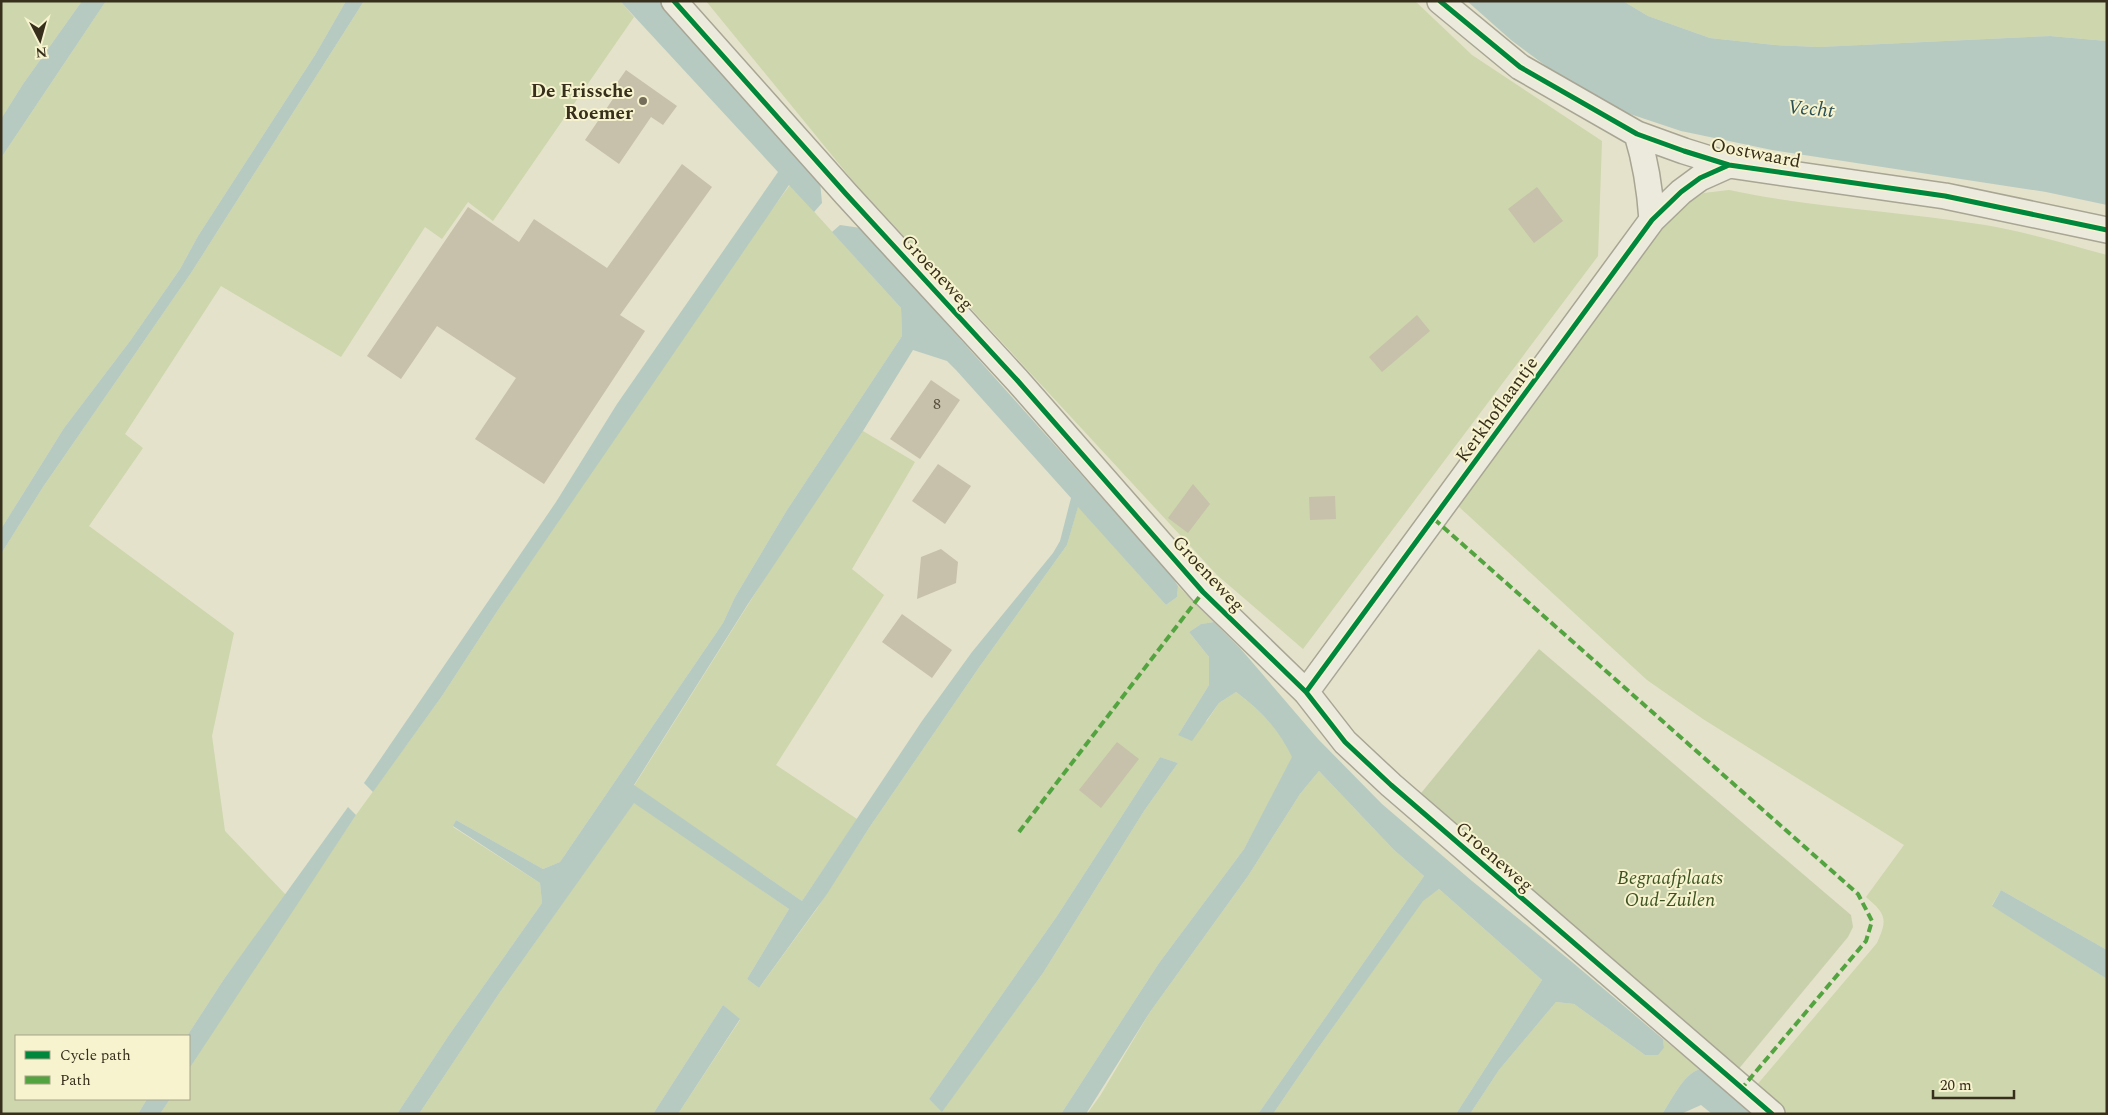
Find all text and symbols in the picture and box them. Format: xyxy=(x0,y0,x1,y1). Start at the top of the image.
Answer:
north arrow xyxy=(15,15,65,65)
text: N xyxy=(35,41,48,63)
place label: De Frissche Roemer xyxy=(531,77,634,128)
water label: Vecht xyxy=(1786,92,1836,126)
marker: De Frissche Roemer xyxy=(637,95,649,107)
street label: Oostwaard xyxy=(1708,131,1803,176)
street label: Groeneweg xyxy=(894,228,980,318)
street label: Kerkhoflaantje xyxy=(1449,351,1546,469)
house number: 8 xyxy=(933,392,941,416)
street label: Groeneweg xyxy=(1165,529,1251,619)
street label: Groeneweg xyxy=(1448,815,1540,900)
park label: Begraafplaats Oud-Zuilen xyxy=(1617,864,1723,915)
legend xyxy=(15,1035,190,1100)
text: Cycle path xyxy=(60,1044,131,1067)
scale bar xyxy=(1933,1068,2014,1100)
text: Path xyxy=(60,1069,91,1092)
text: 20 m xyxy=(1940,1074,1972,1097)

